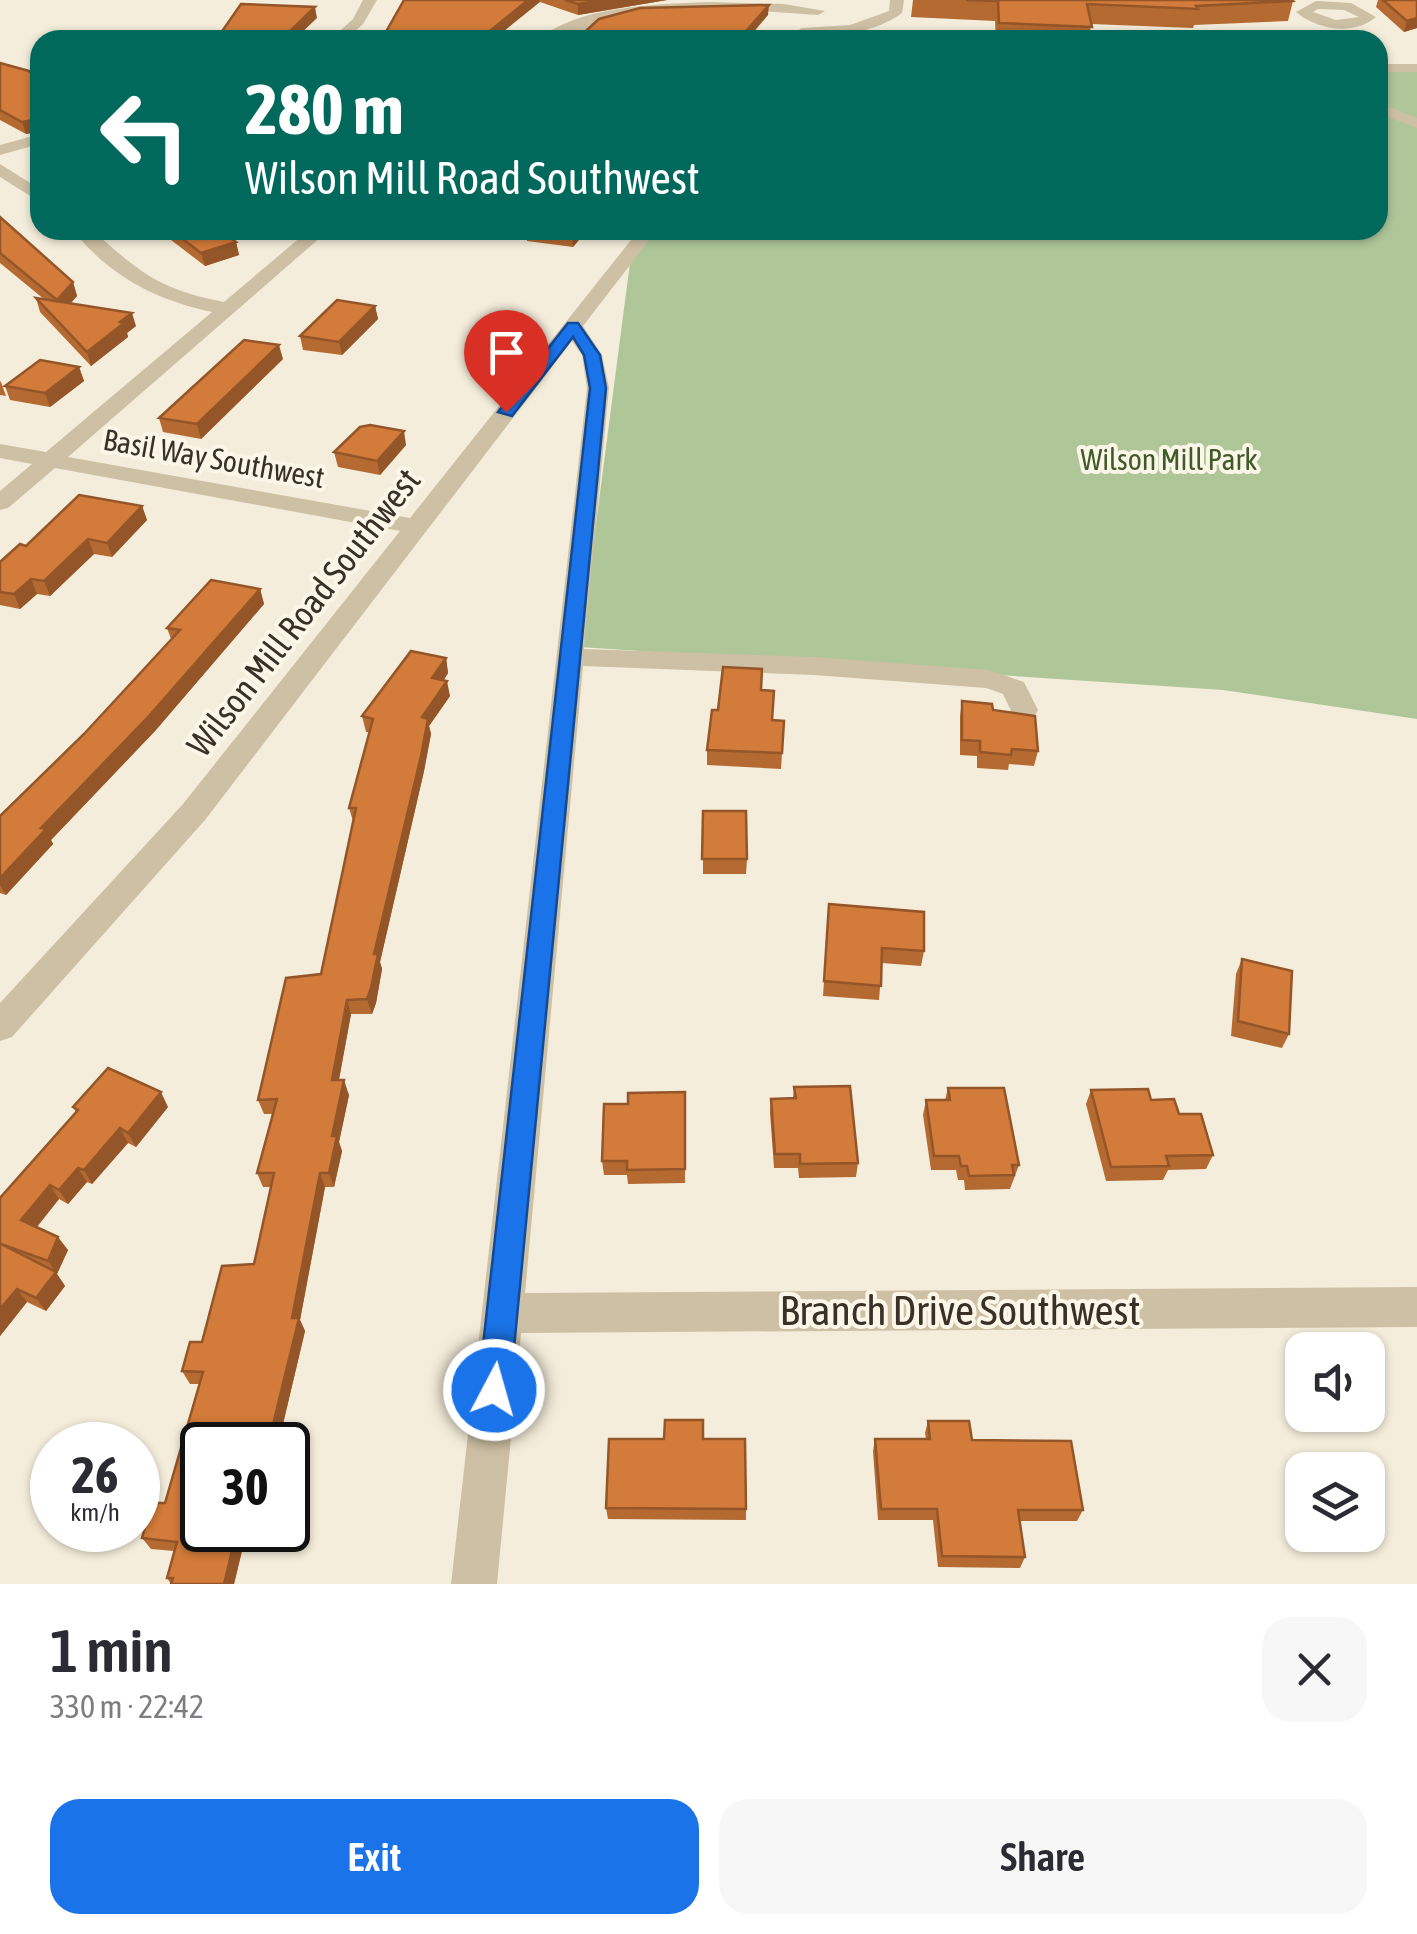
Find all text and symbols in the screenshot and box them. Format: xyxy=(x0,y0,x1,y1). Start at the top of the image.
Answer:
text: 280 m xyxy=(245,69,404,149)
icon: left xyxy=(80,70,210,200)
text: Wilson Mill Road Southwest xyxy=(245,152,700,204)
pin xyxy=(464,310,549,413)
icon: arrive xyxy=(479,325,534,380)
street label: Basil Way Southwest xyxy=(101,422,327,494)
park label: Wilson Mill Park xyxy=(1080,442,1258,476)
street label: Wilson Mill Road Southwest xyxy=(178,460,428,764)
street label: Branch Drive Southwest xyxy=(779,1286,1141,1334)
map controls xyxy=(1285,1332,1385,1552)
button: sound xyxy=(1285,1332,1385,1432)
position arrow xyxy=(442,1338,546,1442)
speed limit sign: 30 xyxy=(180,1422,310,1552)
text: 26 xyxy=(71,1446,118,1504)
button: layers xyxy=(1285,1452,1385,1552)
text: km/h xyxy=(70,1498,120,1526)
text: 1 min xyxy=(50,1616,173,1685)
button: close xyxy=(1262,1617,1367,1722)
text: 330 m · 22:42 xyxy=(50,1688,204,1725)
button: Exit xyxy=(50,1799,699,1914)
button: Share xyxy=(719,1799,1367,1914)

